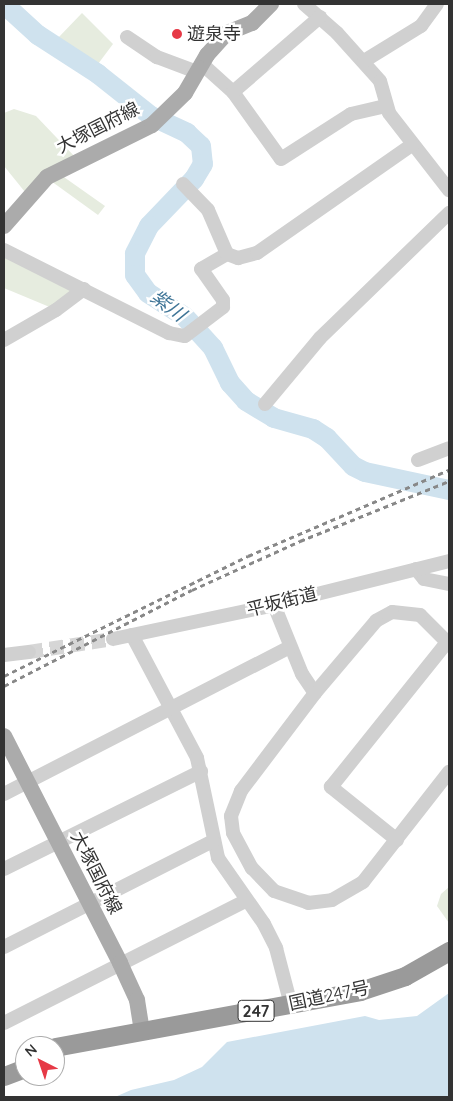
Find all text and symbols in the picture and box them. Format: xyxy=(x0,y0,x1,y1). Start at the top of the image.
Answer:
place label: 遊泉寺 xyxy=(187,23,241,45)
marker: 遊泉寺 xyxy=(171,28,183,40)
street label: 大塚国府線 xyxy=(53,98,143,158)
water label: 紫川 xyxy=(146,285,190,327)
street label: 平坂街道 xyxy=(244,583,320,621)
street label: 大塚国府線 xyxy=(66,828,126,918)
street label: 国道247号 xyxy=(287,977,371,1015)
road number: 247 xyxy=(237,998,275,1024)
north arrow xyxy=(15,1036,65,1086)
text: N xyxy=(21,1040,41,1061)

